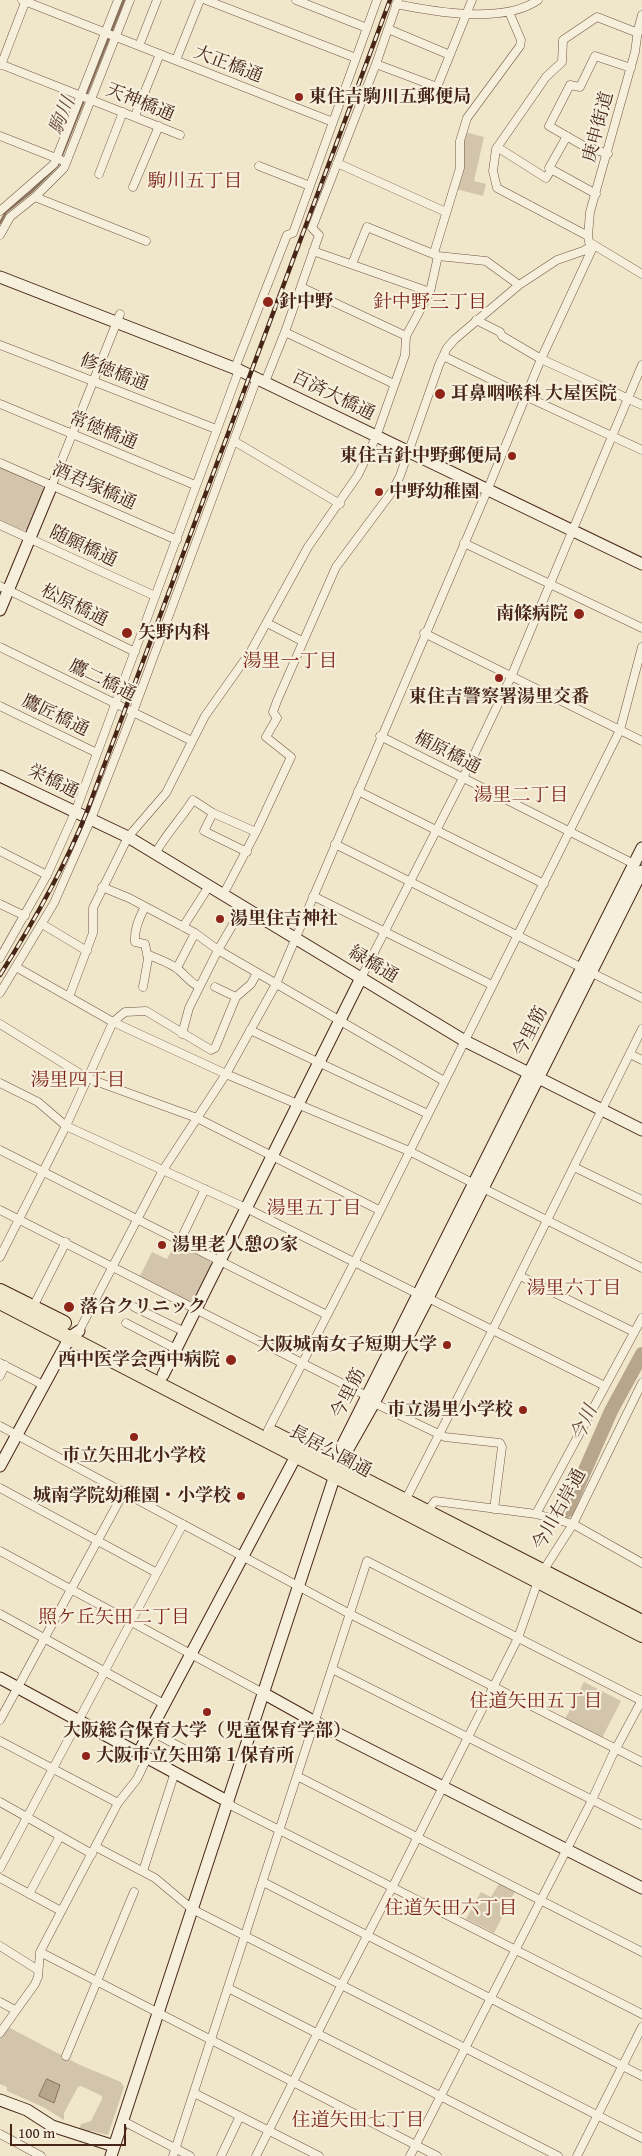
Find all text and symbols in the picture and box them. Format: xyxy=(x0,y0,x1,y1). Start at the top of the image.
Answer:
street label: 大正橋通 xyxy=(191,42,265,88)
street label: 天神橋通 xyxy=(103,80,177,126)
place label: 東住吉駒川五郵便局 xyxy=(309,86,471,108)
street label: 庚申街道 xyxy=(579,89,619,165)
marker: 東住吉駒川五郵便局 xyxy=(293,91,305,103)
water label: 駒川 xyxy=(45,94,81,138)
district label: 駒川五丁目 xyxy=(148,171,242,193)
place label: 針中野 xyxy=(279,291,333,313)
district label: 針中野三丁目 xyxy=(373,292,487,314)
marker: 針中野 xyxy=(261,295,275,309)
street label: 修徳橋通 xyxy=(77,350,151,396)
street label: 百済大橋通 xyxy=(288,367,378,425)
place label: 耳鼻咽喉科 大屋医院 xyxy=(451,383,617,405)
marker: 耳鼻咽喉科 大屋医院 xyxy=(433,387,447,401)
street label: 常徳橋通 xyxy=(66,408,140,454)
place label: 東住吉針中野郵便局 xyxy=(340,445,502,467)
marker: 東住吉針中野郵便局 xyxy=(506,450,518,462)
street label: 酒君塚橋通 xyxy=(48,459,140,515)
place label: 中野幼稚園 xyxy=(389,481,479,503)
marker: 中野幼稚園 xyxy=(373,486,385,498)
street label: 随願橋通 xyxy=(46,522,120,572)
street label: 松原橋通 xyxy=(37,581,111,631)
place label: 南條病院 xyxy=(496,603,568,625)
marker: 南條病院 xyxy=(572,607,586,621)
place label: 矢野内科 xyxy=(138,622,210,644)
marker: 矢野内科 xyxy=(120,626,134,640)
district label: 湯里一丁目 xyxy=(243,651,337,673)
street label: 鷹二橋通 xyxy=(65,656,139,706)
marker: 東住吉警察署湯里交番 xyxy=(493,672,505,684)
place label: 東住吉警察署湯里交番 xyxy=(409,686,589,708)
street label: 鷹匠橋通 xyxy=(18,691,92,741)
street label: 楯原橋通 xyxy=(410,727,484,779)
street label: 栄橋通 xyxy=(24,760,82,804)
district label: 湯里二丁目 xyxy=(474,785,568,807)
place label: 湯里住吉神社 xyxy=(230,908,338,930)
marker: 湯里住吉神社 xyxy=(214,913,226,925)
street label: 緑橋通 xyxy=(344,942,402,988)
street label: 今里筋 xyxy=(509,1003,553,1061)
district label: 湯里四丁目 xyxy=(31,1070,125,1092)
district label: 湯里五丁目 xyxy=(267,1198,361,1220)
place label: 湯里老人憩の家 xyxy=(172,1234,298,1256)
marker: 湯里老人憩の家 xyxy=(156,1239,168,1251)
district label: 湯里六丁目 xyxy=(527,1278,621,1300)
place label: 落合クリニック xyxy=(80,1296,206,1318)
marker: 落合クリニック xyxy=(62,1300,76,1314)
place label: 大阪城南女子短期大学 xyxy=(257,1334,437,1356)
marker: 大阪城南女子短期大学 xyxy=(441,1339,453,1351)
place label: 西中医学会西中病院 xyxy=(58,1349,220,1371)
marker: 西中医学会西中病院 xyxy=(224,1353,238,1367)
street label: 今里筋 xyxy=(327,1365,371,1423)
place label: 市立湯里小学校 xyxy=(387,1399,513,1421)
water label: 今川 xyxy=(567,1402,603,1446)
marker: 市立湯里小学校 xyxy=(517,1404,529,1416)
street label: 長居公園通 xyxy=(285,1421,375,1483)
marker: 市立矢田北小学校 xyxy=(128,1431,140,1443)
place label: 市立矢田北小学校 xyxy=(62,1445,206,1467)
street label: 今川右岸通 xyxy=(529,1465,591,1555)
place label: 城南学院幼稚園・小学校 xyxy=(33,1485,231,1507)
marker: 城南学院幼稚園・小学校 xyxy=(235,1490,247,1502)
district label: 照ケ丘矢田二丁目 xyxy=(38,1607,190,1629)
district label: 住道矢田五丁目 xyxy=(470,1691,602,1713)
marker: 大阪総合保育大学（児童保育学部） xyxy=(201,1706,213,1718)
place label: 大阪総合保育大学（児童保育学部） xyxy=(63,1720,351,1742)
place label: 大阪市立矢田第１保育所 xyxy=(96,1745,294,1767)
marker: 大阪市立矢田第１保育所 xyxy=(80,1750,92,1762)
district label: 住道矢田六丁目 xyxy=(385,1898,517,1920)
district label: 住道矢田七丁目 xyxy=(292,2110,424,2132)
scale bar xyxy=(12,2114,129,2146)
text: 100 m xyxy=(18,2122,55,2143)

